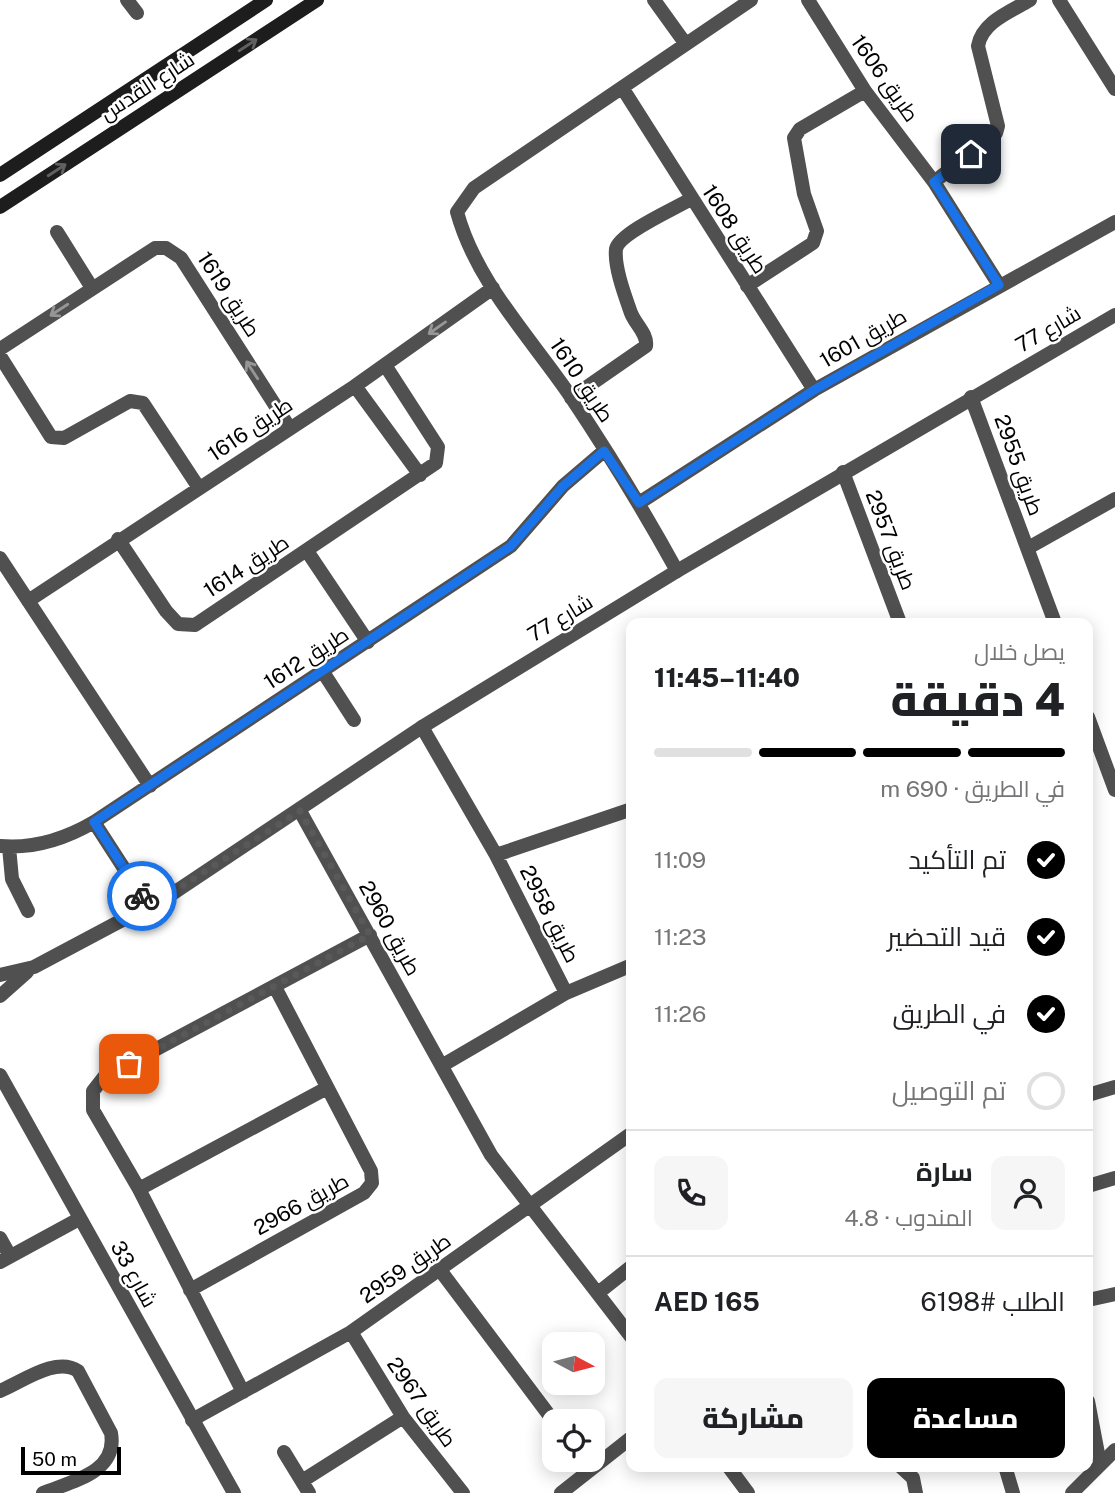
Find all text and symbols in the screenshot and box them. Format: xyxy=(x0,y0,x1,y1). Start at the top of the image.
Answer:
street label: طريق 1606 xyxy=(845,30,924,127)
one-way arrow xyxy=(237,38,257,52)
street label: شارع القدس xyxy=(95,46,200,127)
pin xyxy=(941,124,1001,184)
icon: home xyxy=(952,135,990,173)
one-way arrow xyxy=(47,162,66,177)
street label: طريق 1608 xyxy=(696,180,773,279)
street label: طريق 1619 xyxy=(191,247,266,342)
street label: شارع 77 xyxy=(1011,300,1086,359)
one-way arrow xyxy=(50,303,69,317)
street label: طريق 1601 xyxy=(815,303,911,374)
one-way arrow xyxy=(428,321,447,335)
street label: طريق 1610 xyxy=(544,333,619,427)
one-way arrow xyxy=(245,360,259,380)
street label: طريق 1616 xyxy=(203,392,297,467)
street label: طريق 2955 xyxy=(988,411,1049,519)
street label: طريق 2957 xyxy=(860,487,921,594)
street label: طريق 1614 xyxy=(199,529,294,604)
street label: شارع 77 xyxy=(523,589,598,649)
street label: طريق 1612 xyxy=(259,621,354,695)
text: يصل خلال xyxy=(974,638,1065,665)
text: 11:40–11:45 xyxy=(654,662,800,693)
text: 4 دقيقة xyxy=(891,672,1065,726)
text: في الطريق · 690 m xyxy=(880,775,1065,802)
icon: check xyxy=(1027,841,1065,879)
text: تم التأكيد xyxy=(908,844,1006,875)
text: 11:09 xyxy=(654,846,706,873)
courier xyxy=(107,861,177,931)
street label: طريق 2958 xyxy=(514,861,585,967)
street label: طريق 2960 xyxy=(353,876,426,980)
icon: bike xyxy=(123,877,161,915)
icon: check xyxy=(1027,918,1065,956)
text: قيد التحضير xyxy=(887,921,1006,952)
text: 11:23 xyxy=(654,923,707,950)
icon: check xyxy=(1027,995,1065,1033)
text: في الطريق xyxy=(892,998,1006,1029)
text: 11:26 xyxy=(654,1000,706,1027)
pin xyxy=(99,1034,159,1094)
icon: bag xyxy=(110,1045,148,1083)
text: تم التوصيل xyxy=(892,1075,1006,1106)
button: phone xyxy=(654,1156,728,1230)
text: سارة xyxy=(916,1156,973,1187)
button: person xyxy=(991,1156,1065,1230)
street label: طريق 2966 xyxy=(249,1168,353,1241)
text: المندوب · 4.8 xyxy=(844,1204,973,1231)
street label: طريق 2959 xyxy=(355,1228,456,1309)
street label: شارع 33 xyxy=(104,1236,162,1313)
text: AED 165 xyxy=(654,1286,760,1317)
text: الطلب #6198 xyxy=(920,1286,1065,1317)
north arrow xyxy=(542,1332,606,1395)
map controls xyxy=(542,1332,605,1472)
street label: طريق 2967 xyxy=(381,1352,462,1452)
button: مشاركة xyxy=(654,1378,853,1458)
button: مساعدة xyxy=(867,1378,1065,1458)
button: locate xyxy=(542,1409,605,1472)
scale bar xyxy=(21,1444,121,1476)
text: 50 m xyxy=(32,1448,77,1470)

